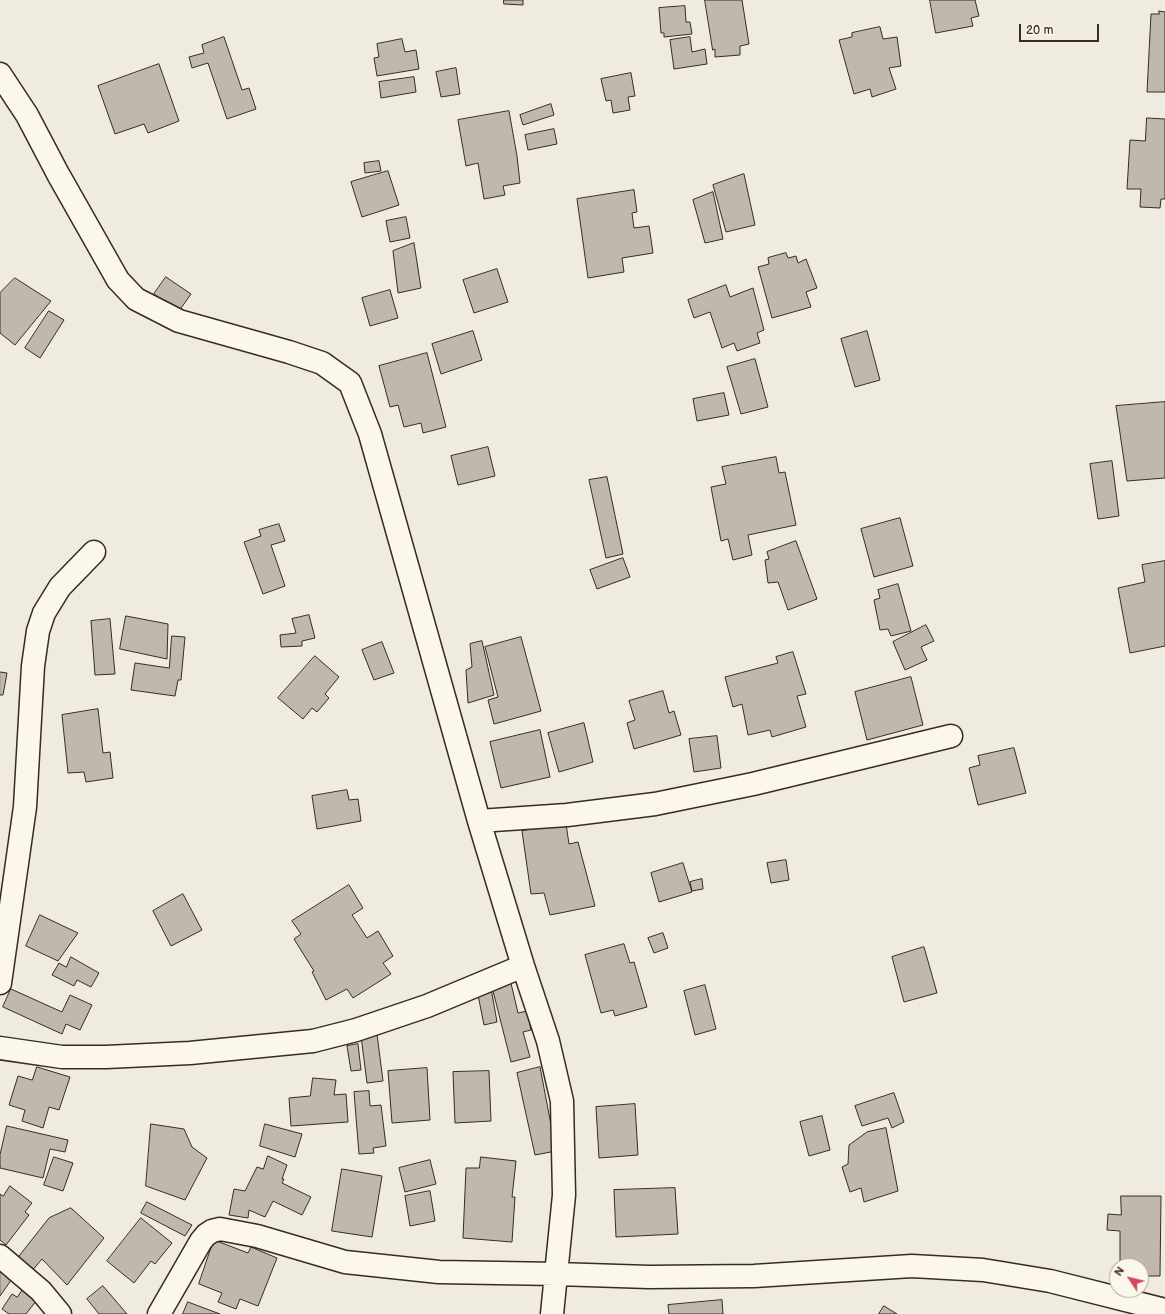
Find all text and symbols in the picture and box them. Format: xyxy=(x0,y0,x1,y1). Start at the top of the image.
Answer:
scale bar xyxy=(1021,16,1101,42)
text: 20 m xyxy=(1026,23,1053,38)
north arrow xyxy=(1109,1258,1149,1298)
text: N xyxy=(1112,1264,1127,1279)

